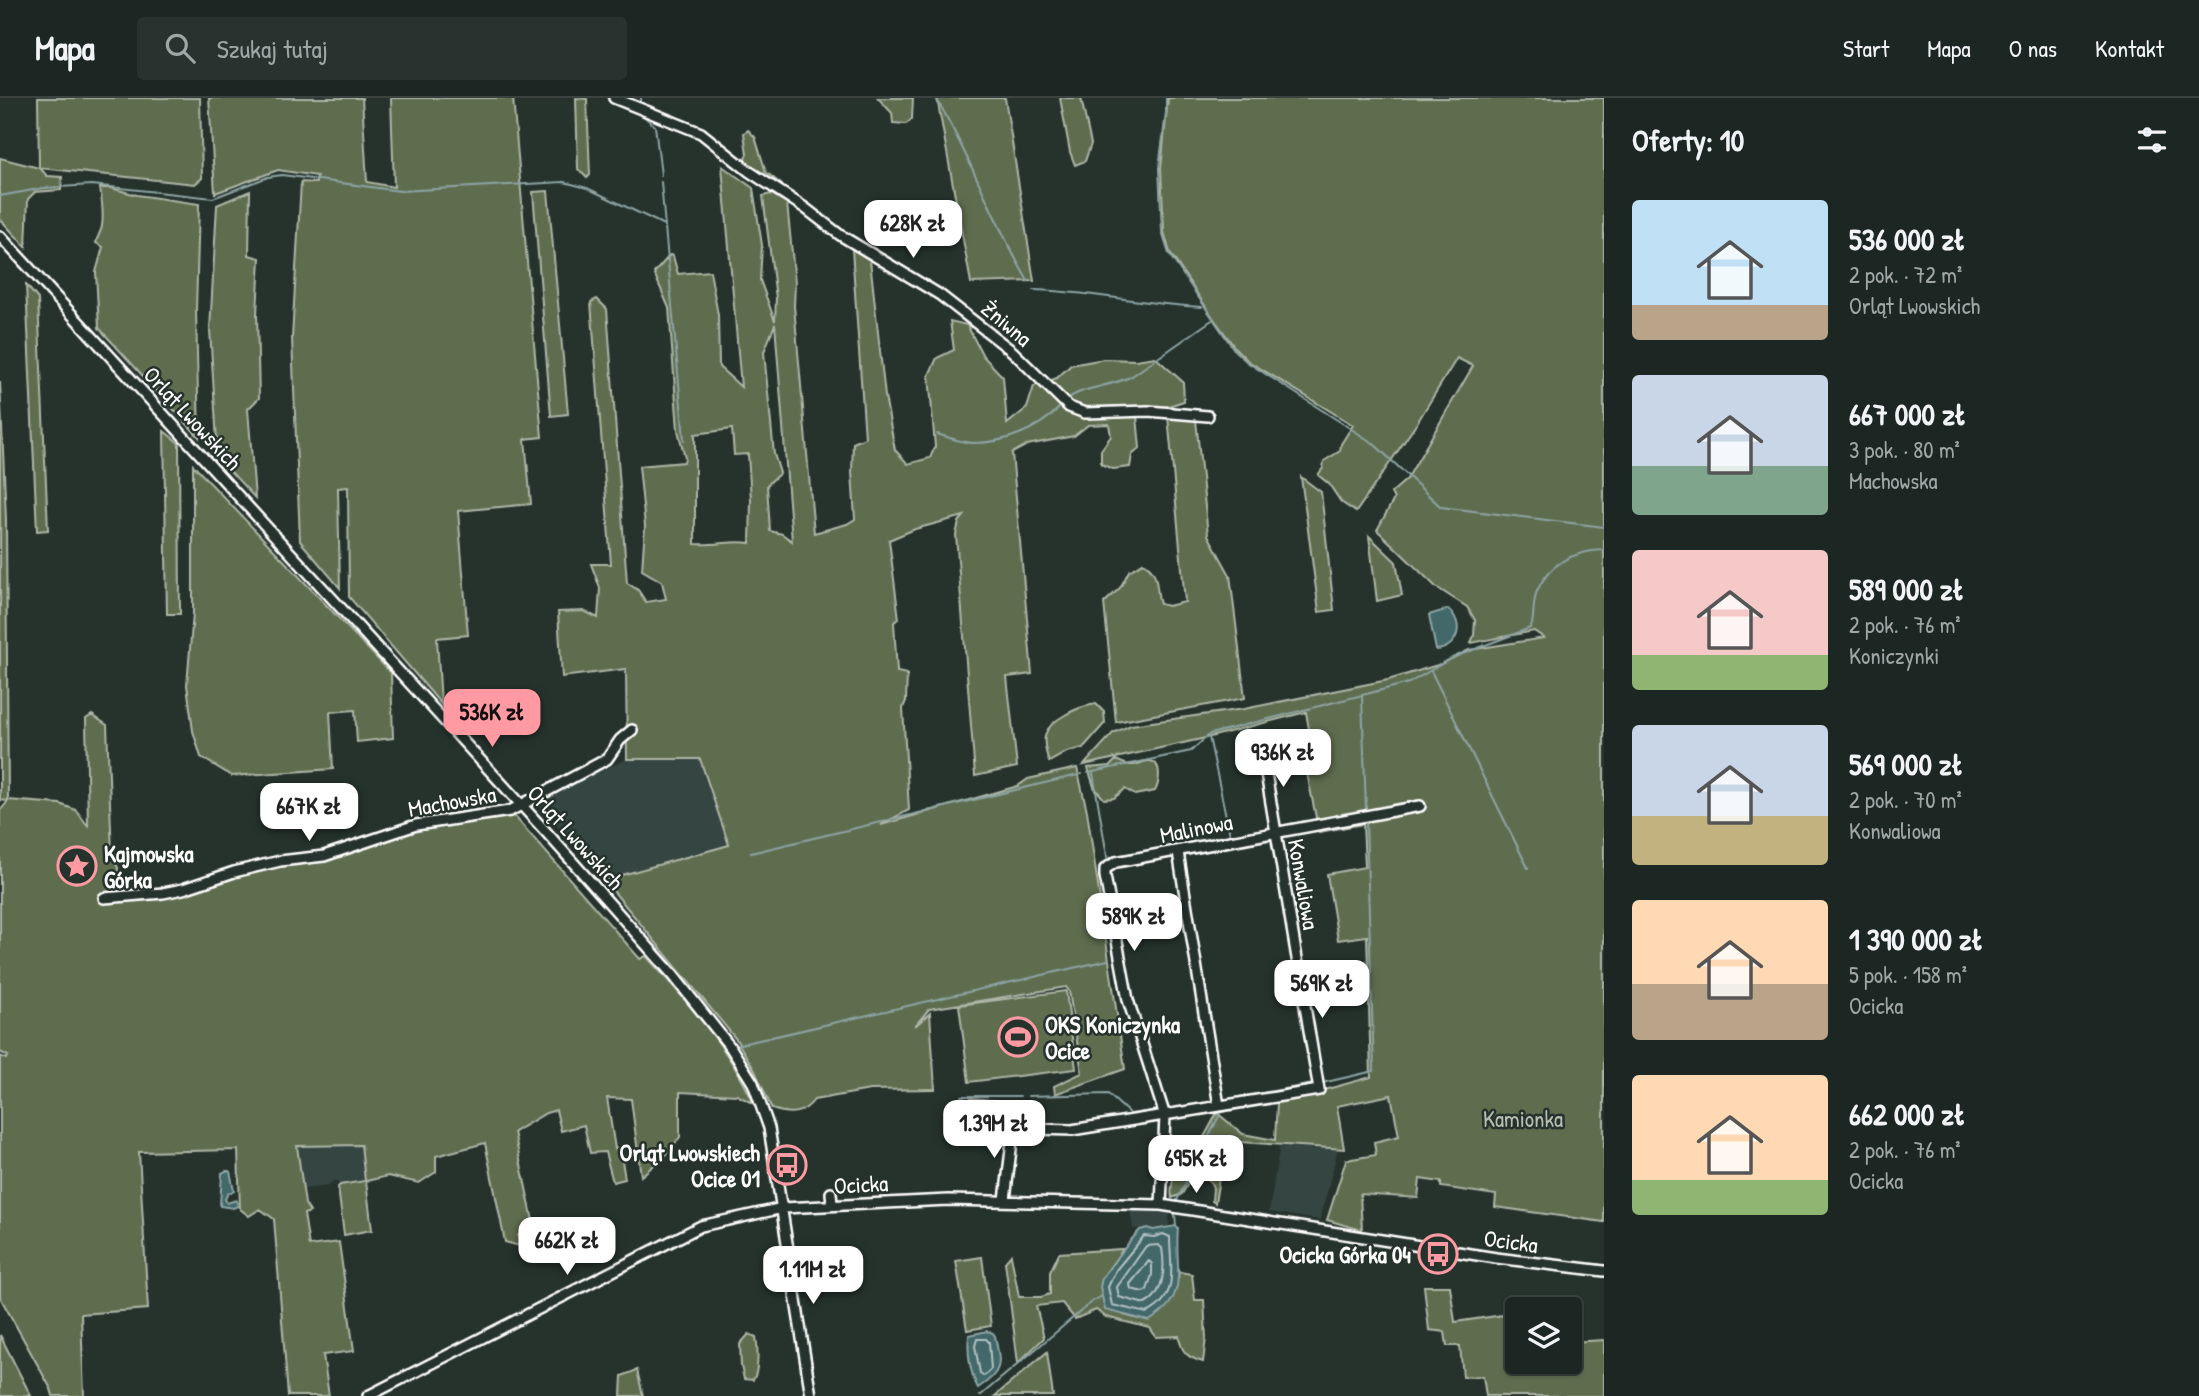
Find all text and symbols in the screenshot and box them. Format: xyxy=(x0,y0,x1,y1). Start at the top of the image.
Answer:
search box xyxy=(137,17,627,80)
text: Mapa xyxy=(35,26,95,70)
icon: search xyxy=(161,29,199,67)
text: Szukaj tutaj xyxy=(217,31,328,66)
text: Start xyxy=(1843,32,1889,64)
text: Mapa xyxy=(1927,32,1971,64)
text: O nas xyxy=(2009,32,2057,64)
text: Kontakt xyxy=(2095,32,2164,64)
text: Oferty: 10 xyxy=(1632,120,1744,160)
icon: filters xyxy=(2133,121,2171,159)
pin: 628K zł xyxy=(848,200,978,260)
text: 628K zł xyxy=(880,207,946,238)
text: 536 000 zł xyxy=(1849,219,1965,259)
icon: home xyxy=(1688,228,1772,312)
text: 2 pok. · 72 m² xyxy=(1849,259,1962,290)
text: Orląt Lwowskich xyxy=(1849,290,1980,321)
street label: Żniwna xyxy=(975,293,1039,353)
street label: Orląt Lwowskich xyxy=(137,359,249,477)
text: 667 000 zł xyxy=(1849,394,1966,434)
icon: home xyxy=(1688,403,1772,487)
text: 3 pok. · 80 m² xyxy=(1849,434,1960,465)
text: Machowska xyxy=(1849,465,1938,496)
text: 589 000 zł xyxy=(1849,569,1964,609)
icon: home xyxy=(1688,578,1772,662)
text: 2 pok. · 76 m² xyxy=(1849,609,1961,640)
text: Koniczynki xyxy=(1849,640,1939,671)
pin: 536K zł xyxy=(427,690,557,749)
text: 536K zł xyxy=(459,696,525,727)
pin: 936K zł xyxy=(1218,730,1348,789)
text: 936K zł xyxy=(1251,736,1315,767)
text: 569 000 zł xyxy=(1849,744,1963,784)
icon: home xyxy=(1688,753,1772,837)
street label: Machowska xyxy=(406,778,498,824)
street label: Orląt Lwowskich xyxy=(521,778,632,896)
pin: 667K zł xyxy=(244,784,374,843)
text: 2 pok. · 70 m² xyxy=(1849,784,1962,815)
text: 667K zł xyxy=(276,790,342,821)
street label: Malinowa xyxy=(1157,806,1235,850)
text: Konwaliowa xyxy=(1849,815,1941,846)
street label: Konwaliowa xyxy=(1281,836,1327,932)
place label: Kajmowska Górka xyxy=(104,838,193,895)
place icon: Kajmowska Górka xyxy=(56,845,98,887)
pin: 589K zł xyxy=(1069,894,1199,953)
text: 589K zł xyxy=(1102,900,1166,931)
text: 1 390 000 zł xyxy=(1849,919,1983,959)
icon: home xyxy=(1688,928,1772,1012)
text: 5 pok. · 158 m² xyxy=(1849,959,1967,990)
pin: 569K zł xyxy=(1257,960,1387,1020)
text: 569K zł xyxy=(1290,967,1354,998)
text: Ocicka xyxy=(1849,990,1903,1021)
place label: OKS Koniczynka Ocice xyxy=(1045,1009,1180,1066)
sports icon: OKS Koniczynka Ocice xyxy=(997,1016,1039,1058)
text: 662 000 zł xyxy=(1849,1094,1965,1134)
pin: 1.39M zł xyxy=(922,1100,1066,1160)
park label: Kamionka xyxy=(1483,1103,1563,1134)
icon: home xyxy=(1688,1103,1772,1187)
text: 1.39M zł xyxy=(959,1107,1029,1138)
text: 2 pok. · 76 m² xyxy=(1849,1134,1961,1165)
pin: 695K zł xyxy=(1131,1136,1261,1195)
place label: Orląt Lwowskiech Ocice 01 xyxy=(620,1137,760,1194)
text: 695K zł xyxy=(1164,1142,1228,1173)
bus stop icon: Orląt Lwowskiech Ocice 01 xyxy=(766,1144,808,1186)
text: Ocicka xyxy=(1849,1165,1903,1196)
street label: Ocicka xyxy=(833,1167,889,1201)
pin: 662K zł xyxy=(502,1218,632,1277)
street label: Ocicka xyxy=(1482,1222,1540,1260)
text: 662K zł xyxy=(534,1224,600,1255)
bus stop icon: Ocicka Górka 04 xyxy=(1417,1233,1459,1275)
place label: Ocicka Górka 04 xyxy=(1279,1239,1411,1270)
pin: 1.11M zł xyxy=(741,1246,885,1306)
text: 1.11M zł xyxy=(779,1253,847,1284)
map controls xyxy=(1505,1297,1582,1374)
button: layers xyxy=(1505,1297,1582,1374)

